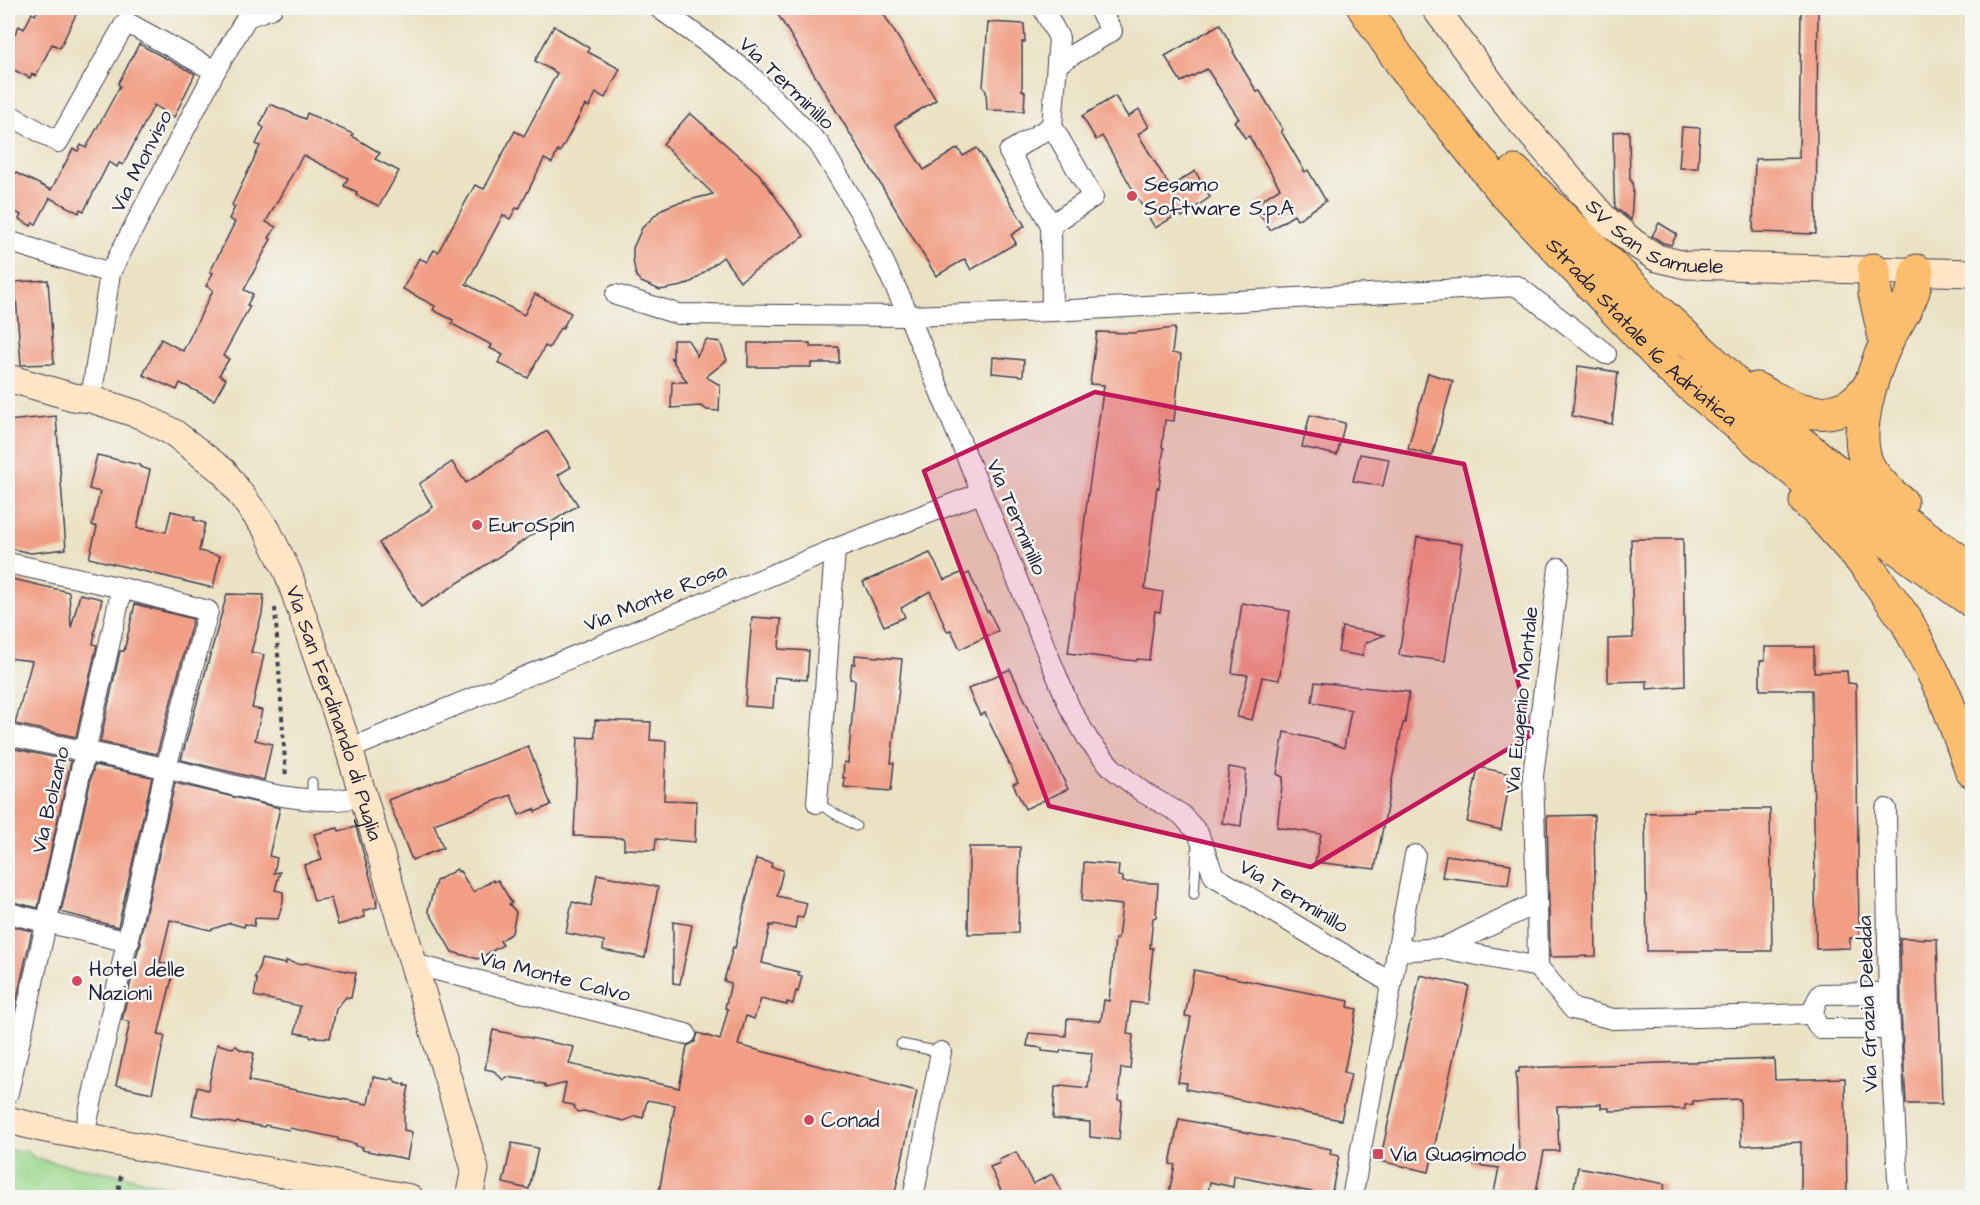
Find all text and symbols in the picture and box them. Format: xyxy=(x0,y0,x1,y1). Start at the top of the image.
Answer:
street label: Via Terminillo xyxy=(732,30,841,137)
street label: Via Monviso xyxy=(103,105,180,218)
place label: Sesamo Software S.p.A xyxy=(1144,170,1294,224)
marker: Sesamo Software S.p.A xyxy=(1125,189,1139,203)
street label: SV San Samuele xyxy=(1579,193,1724,281)
street label: Strada Statale 16 Adriatica xyxy=(1539,231,1744,433)
street label: Via Terminillo xyxy=(979,455,1054,580)
place label: EuroSpin xyxy=(489,511,574,541)
marker: EuroSpin xyxy=(470,518,484,532)
street label: Via Monte Rosa xyxy=(580,556,731,639)
street label: Via San Ferdinando di Puglia xyxy=(278,582,390,845)
street label: Via Eugenio Montale xyxy=(1497,605,1548,795)
street label: Via Bolzano xyxy=(24,744,77,856)
street label: Via Terminillo xyxy=(1234,852,1354,941)
street label: Via Grazia Deledda xyxy=(1850,915,1885,1093)
street label: Via Monte Calvo xyxy=(476,944,634,1009)
place label: Hotel delle Nazioni xyxy=(89,955,185,1008)
marker: Hotel delle Nazioni xyxy=(70,974,84,988)
place label: Conad xyxy=(821,1106,880,1135)
marker: Conad xyxy=(802,1113,816,1127)
place label: Via Quasimodo xyxy=(1390,1140,1526,1169)
marker: Via Quasimodo xyxy=(1371,1147,1385,1161)

